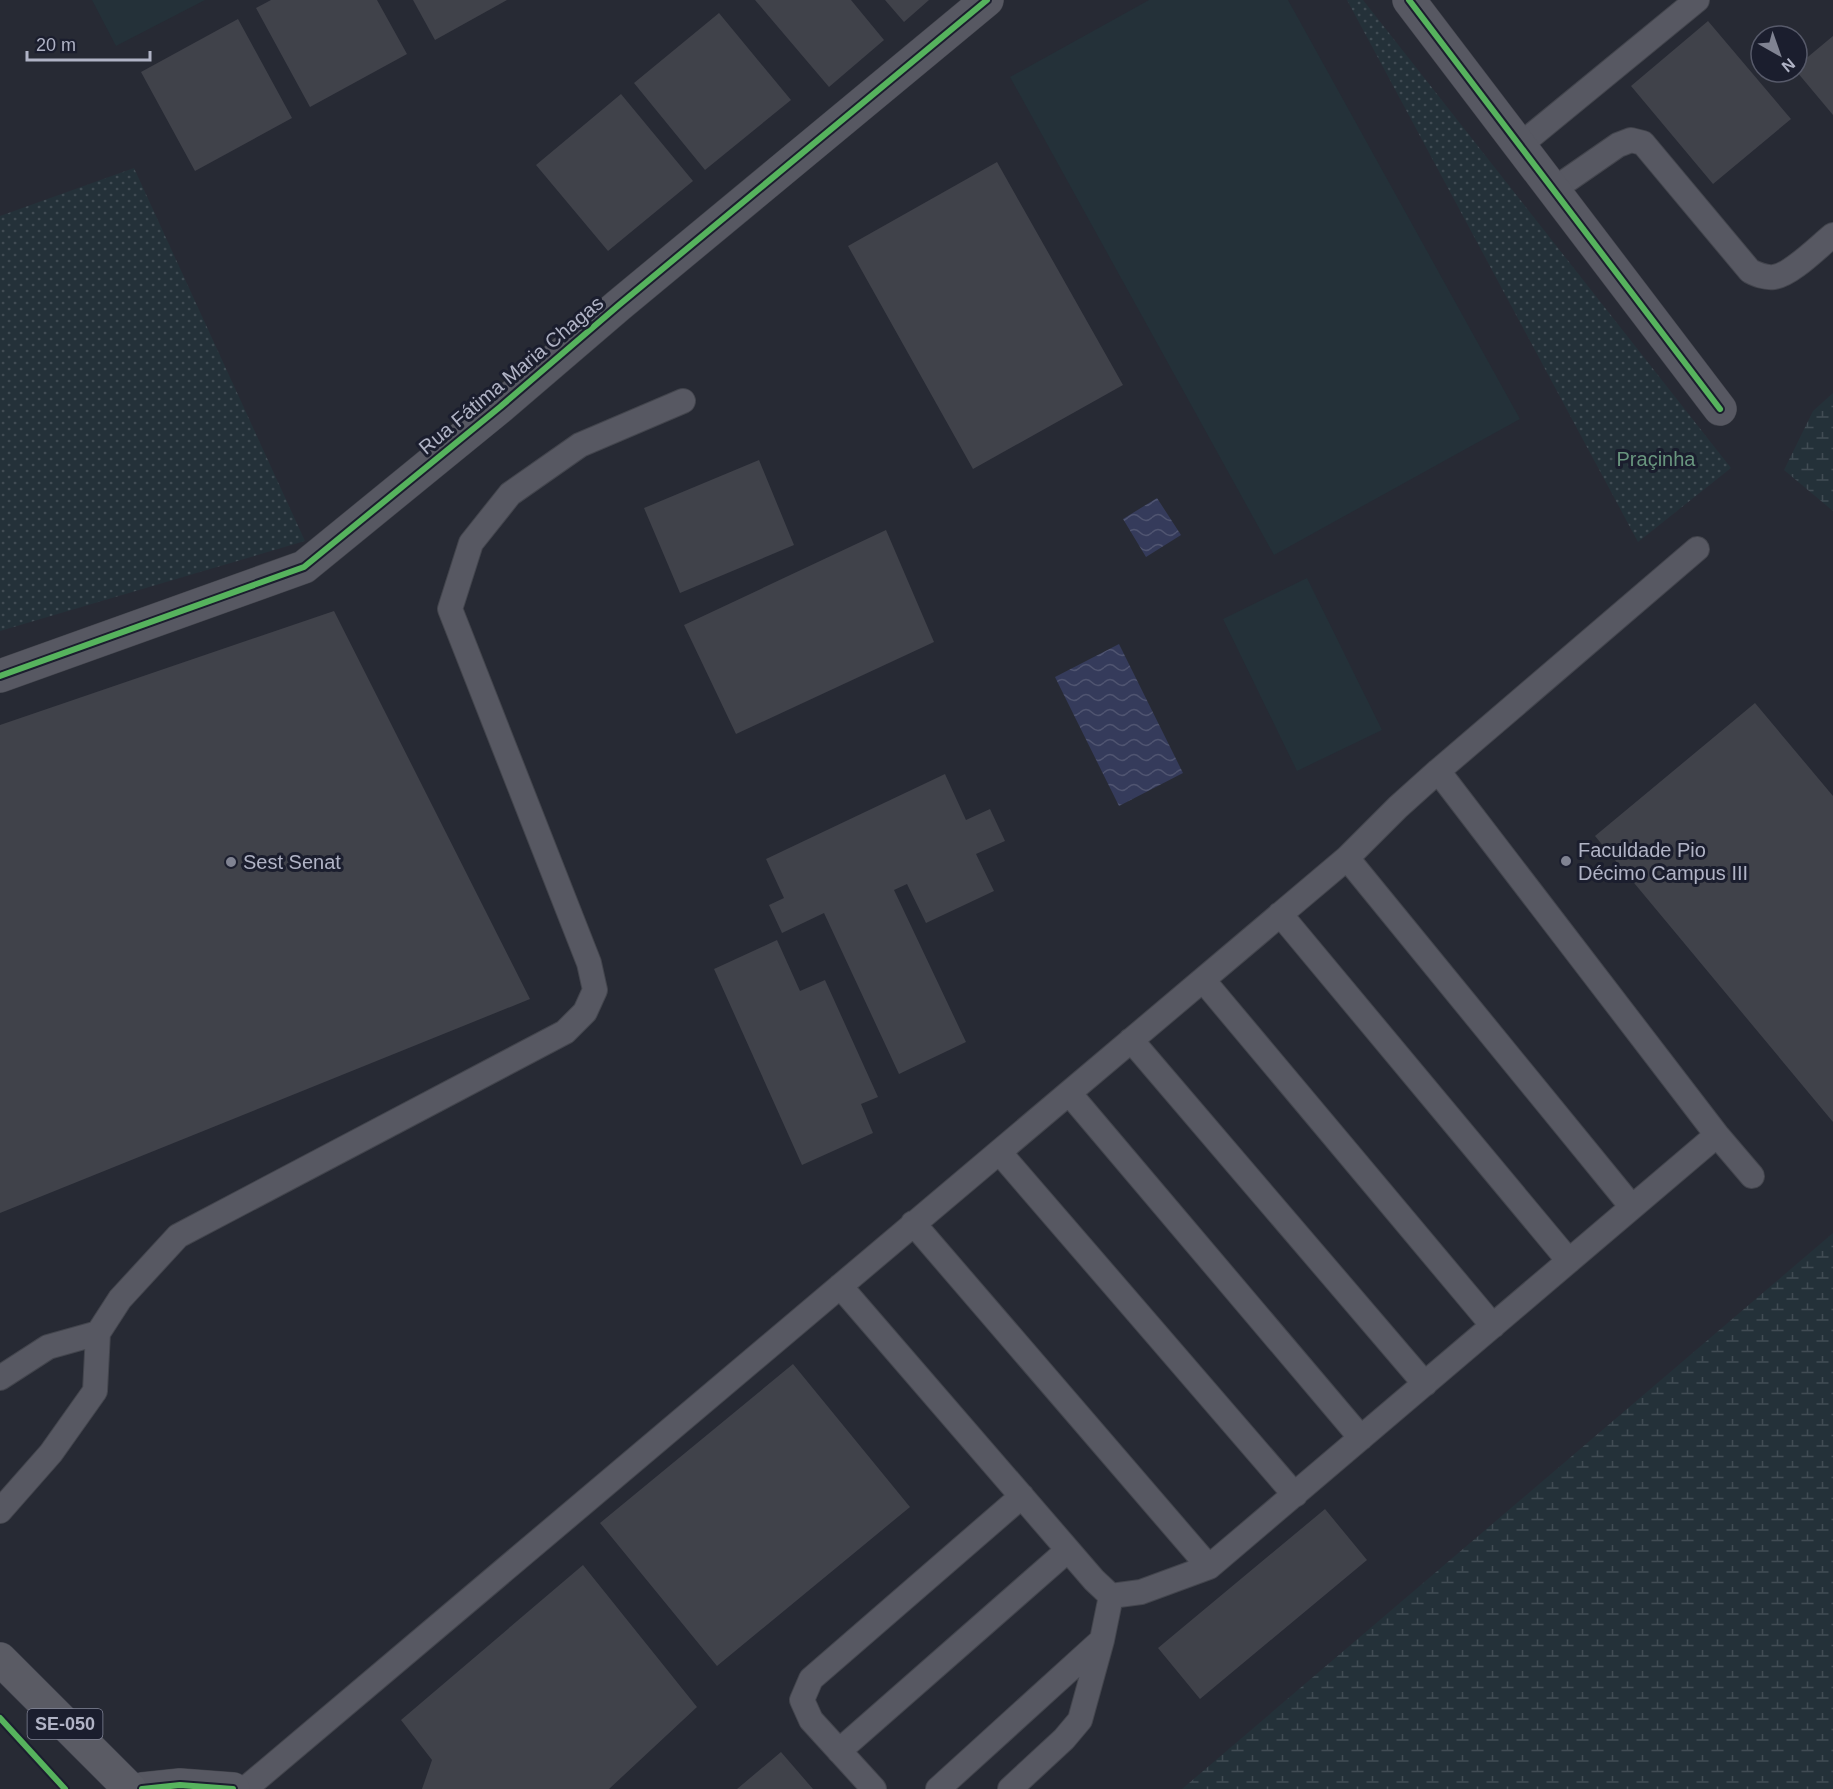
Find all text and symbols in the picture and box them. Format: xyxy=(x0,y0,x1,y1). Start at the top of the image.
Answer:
scale bar xyxy=(27,24,150,62)
north arrow xyxy=(1749,24,1809,84)
text: 20 m xyxy=(36,35,76,55)
text: N xyxy=(1778,55,1798,75)
street label: Rua Fátima Maria Chagas xyxy=(415,292,607,458)
park label: Praçinha xyxy=(1617,448,1696,470)
place label: Faculdade Pio Décimo Campus III xyxy=(1578,839,1748,884)
place label: Sest Senat xyxy=(243,851,341,873)
marker: Faculdade Pio Décimo Campus III xyxy=(1559,854,1573,868)
marker: Sest Senat xyxy=(224,855,238,869)
road number: SE-050 xyxy=(28,1709,103,1739)

